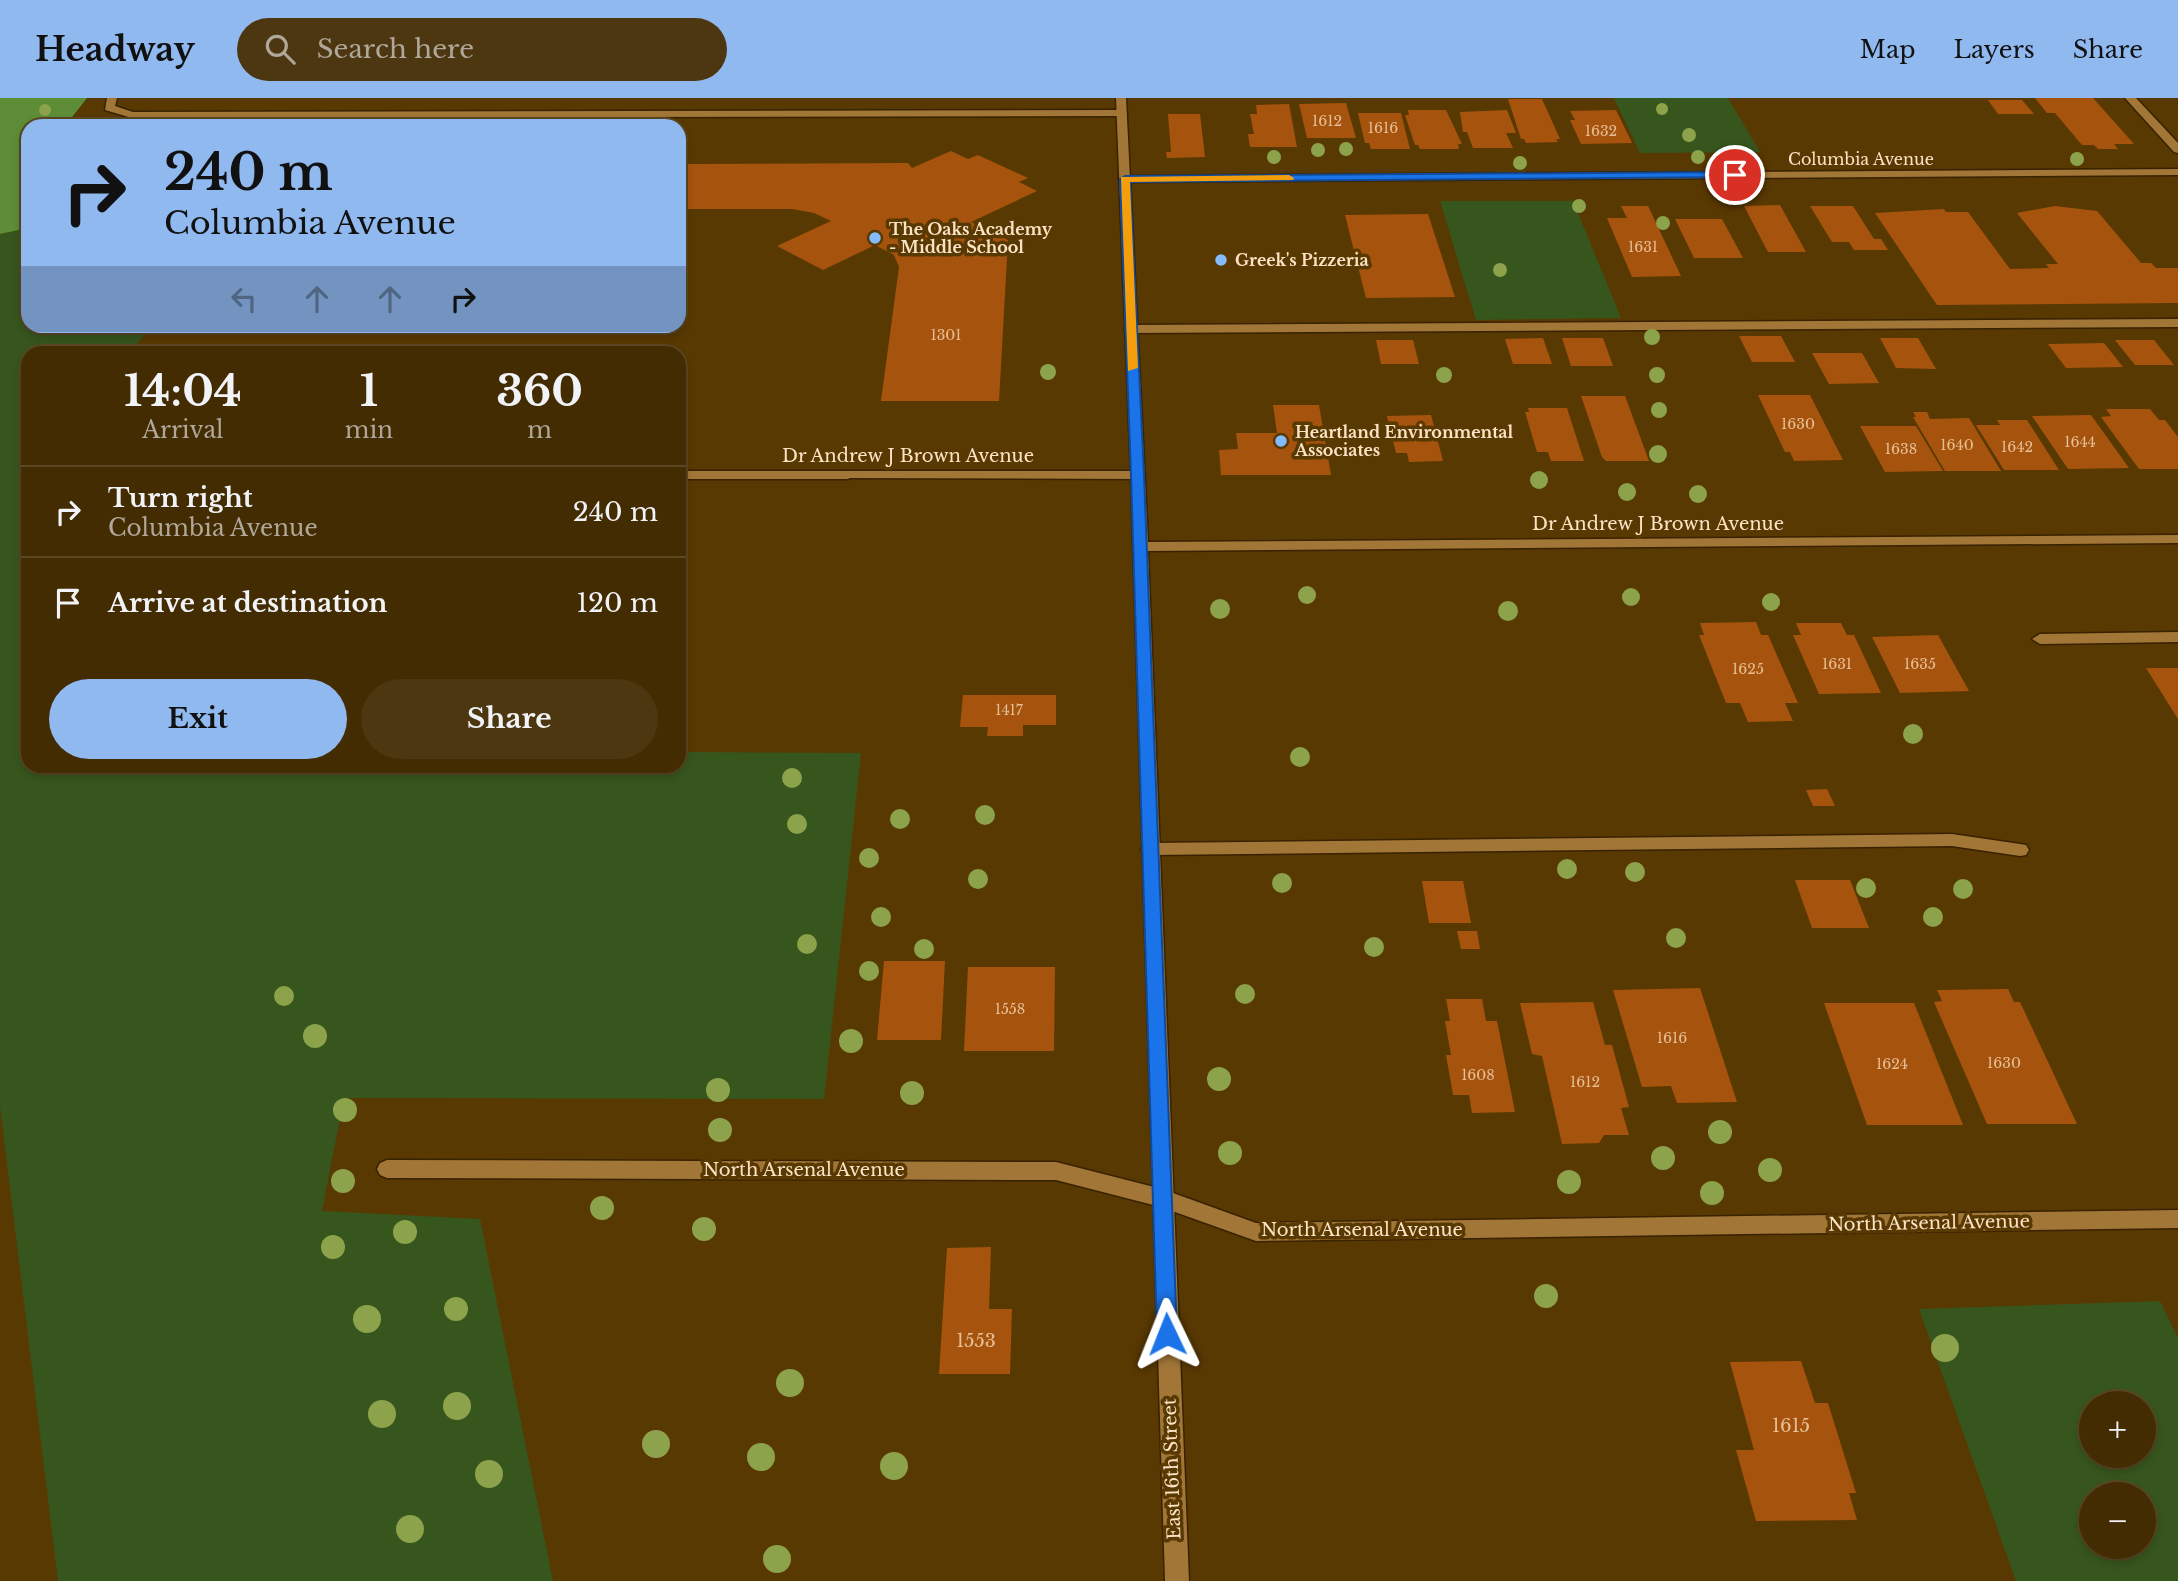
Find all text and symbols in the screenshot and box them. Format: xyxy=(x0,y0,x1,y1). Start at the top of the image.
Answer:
search box xyxy=(237,18,727,81)
text: Headway xyxy=(35,29,195,70)
icon: search xyxy=(261,30,299,68)
text: Search here xyxy=(317,33,474,65)
text: Map xyxy=(1860,35,1916,64)
text: Layers xyxy=(1954,35,2035,64)
text: Share xyxy=(2073,35,2143,64)
house number: 1612 xyxy=(1312,112,1342,130)
house number: 1616 xyxy=(1368,119,1398,137)
house number: 1632 xyxy=(1585,122,1617,140)
text: 240 m xyxy=(164,142,333,203)
pin xyxy=(1705,145,1765,205)
icon: right xyxy=(49,147,140,238)
street label: Columbia Avenue xyxy=(1788,149,1934,169)
icon: arrive xyxy=(1716,156,1754,194)
text: Columbia Avenue xyxy=(164,203,456,243)
place label: The Oaks Academy - Middle School xyxy=(889,219,1053,257)
marker: The Oaks Academy - Middle School xyxy=(867,230,883,246)
house number: 1631 xyxy=(1628,238,1658,256)
place label: Greek's Pizzeria xyxy=(1235,250,1369,270)
marker: Greek's Pizzeria xyxy=(1213,252,1229,268)
icon: left xyxy=(225,280,263,318)
icon: ahead xyxy=(298,280,336,318)
icon: ahead xyxy=(371,280,409,318)
icon: right xyxy=(444,280,482,318)
house number: 1301 xyxy=(930,326,962,344)
text: 14:04 xyxy=(124,365,242,417)
text: 1 xyxy=(360,365,378,417)
text: 360 xyxy=(496,365,583,417)
house number: 1630 xyxy=(1781,415,1815,433)
text: Arrival xyxy=(142,416,224,444)
text: min xyxy=(345,416,393,444)
text: m xyxy=(527,416,552,444)
place label: Heartland Environmental Associates xyxy=(1294,422,1513,460)
marker: Heartland Environmental Associates xyxy=(1273,433,1289,449)
house number: 1644 xyxy=(2064,433,2096,451)
house number: 1640 xyxy=(1940,436,1974,454)
house number: 1642 xyxy=(2001,438,2033,456)
house number: 1638 xyxy=(1885,440,1917,458)
street label: Dr Andrew J Brown Avenue xyxy=(782,445,1034,467)
text: Turn right xyxy=(108,482,253,514)
icon: right xyxy=(49,493,87,531)
text: 240 m xyxy=(573,496,658,528)
street label: Dr Andrew J Brown Avenue xyxy=(1532,513,1784,535)
text: Columbia Avenue xyxy=(108,514,318,542)
icon: arrive xyxy=(49,584,87,622)
text: Arrive at destination xyxy=(108,587,388,619)
text: 120 m xyxy=(576,587,658,619)
house number: 1631 xyxy=(1822,655,1852,673)
house number: 1635 xyxy=(1904,655,1936,673)
house number: 1625 xyxy=(1732,660,1764,678)
button: Exit xyxy=(49,679,347,759)
button: Share xyxy=(361,679,658,759)
house number: 1417 xyxy=(995,701,1024,719)
house number: 1558 xyxy=(995,1000,1025,1018)
house number: 1616 xyxy=(1657,1029,1687,1047)
house number: 1630 xyxy=(1987,1054,2021,1072)
house number: 1624 xyxy=(1876,1055,1908,1073)
house number: 1608 xyxy=(1461,1066,1495,1084)
house number: 1612 xyxy=(1570,1073,1600,1091)
street label: North Arsenal Avenue xyxy=(703,1159,905,1181)
street label: North Arsenal Avenue xyxy=(1828,1210,2030,1236)
street label: North Arsenal Avenue xyxy=(1261,1219,1463,1241)
position arrow xyxy=(1130,1297,1204,1371)
house number: 1553 xyxy=(956,1330,996,1352)
map controls xyxy=(2079,1391,2156,1559)
button: + xyxy=(2079,1391,2156,1468)
street label: East 16th Street xyxy=(1159,1398,1185,1540)
house number: 1615 xyxy=(1772,1415,1810,1437)
button: − xyxy=(2079,1482,2156,1559)

